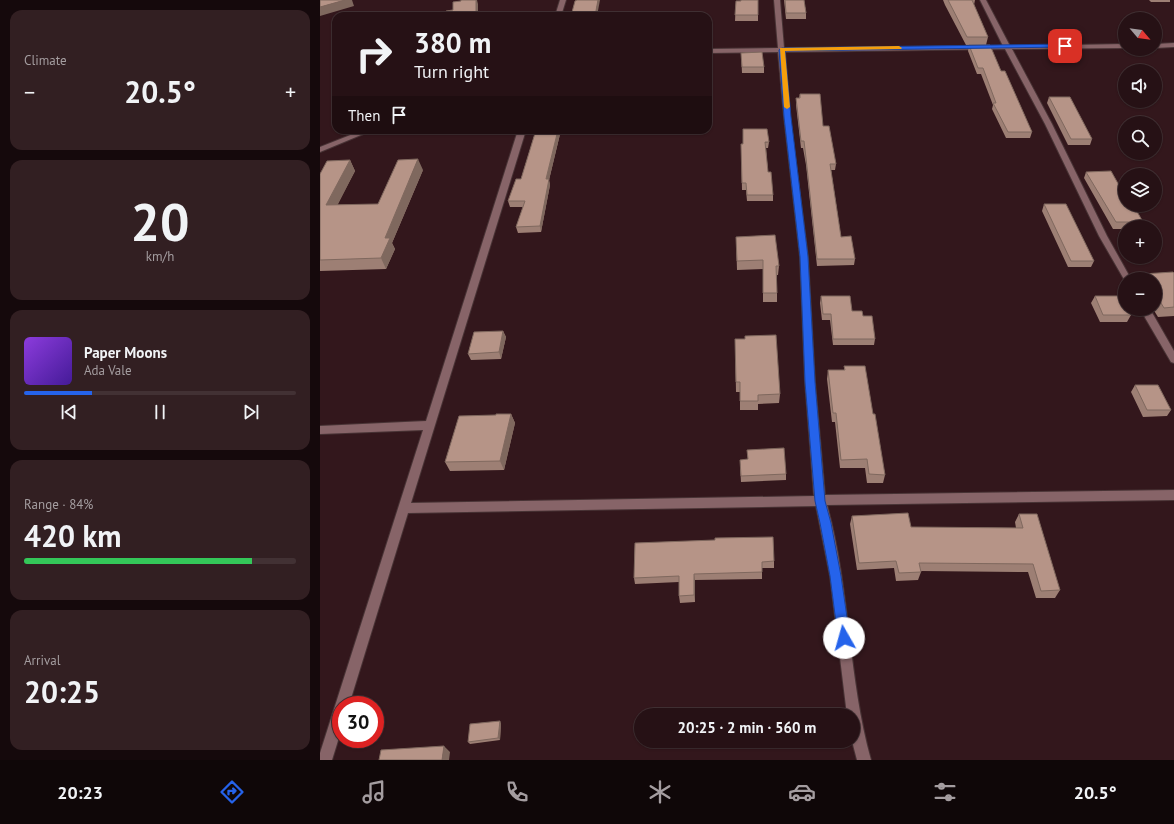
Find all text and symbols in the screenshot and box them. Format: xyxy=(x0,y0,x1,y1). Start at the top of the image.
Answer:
north arrow xyxy=(1118,12,1162,56)
map controls xyxy=(1118,12,1162,316)
text: 380 m xyxy=(414,24,491,61)
icon: right xyxy=(348,28,400,80)
pin xyxy=(1048,29,1082,63)
icon: arrive xyxy=(1054,35,1076,57)
text: Climate xyxy=(24,52,67,69)
text: Turn right xyxy=(414,60,489,83)
button: sound xyxy=(1118,64,1162,108)
text: 20.5° xyxy=(124,72,196,111)
text: − xyxy=(24,78,35,106)
text: + xyxy=(285,78,296,106)
icon: arrive xyxy=(388,104,410,126)
text: Then xyxy=(348,106,380,125)
button: search xyxy=(1118,116,1162,160)
button: layers xyxy=(1118,168,1162,212)
text: 20 xyxy=(131,188,189,255)
button: + xyxy=(1118,220,1162,264)
text: km/h xyxy=(146,248,174,265)
button: − xyxy=(1118,272,1162,316)
text: Paper Moons xyxy=(84,343,167,362)
text: Ada Vale xyxy=(84,362,132,379)
icon: previous xyxy=(58,401,80,423)
icon: pause xyxy=(149,401,171,423)
icon: next xyxy=(240,401,262,423)
text: Range · 84% xyxy=(24,496,93,513)
text: 420 km xyxy=(24,516,122,555)
position arrow xyxy=(823,617,865,659)
text: Arrival xyxy=(24,652,60,669)
text: 20:25 xyxy=(24,672,100,711)
speed limit sign: 30 xyxy=(332,696,384,748)
text: 20:25 · 2 min · 560 m xyxy=(678,718,816,737)
icon: directions xyxy=(218,778,246,806)
icon: music xyxy=(360,778,388,806)
icon: phone xyxy=(503,778,531,806)
icon: climate xyxy=(646,778,674,806)
icon: car xyxy=(788,778,816,806)
icon: filters xyxy=(931,778,959,806)
text: 20:23 xyxy=(57,781,103,804)
text: 20.5° xyxy=(1074,781,1117,804)

